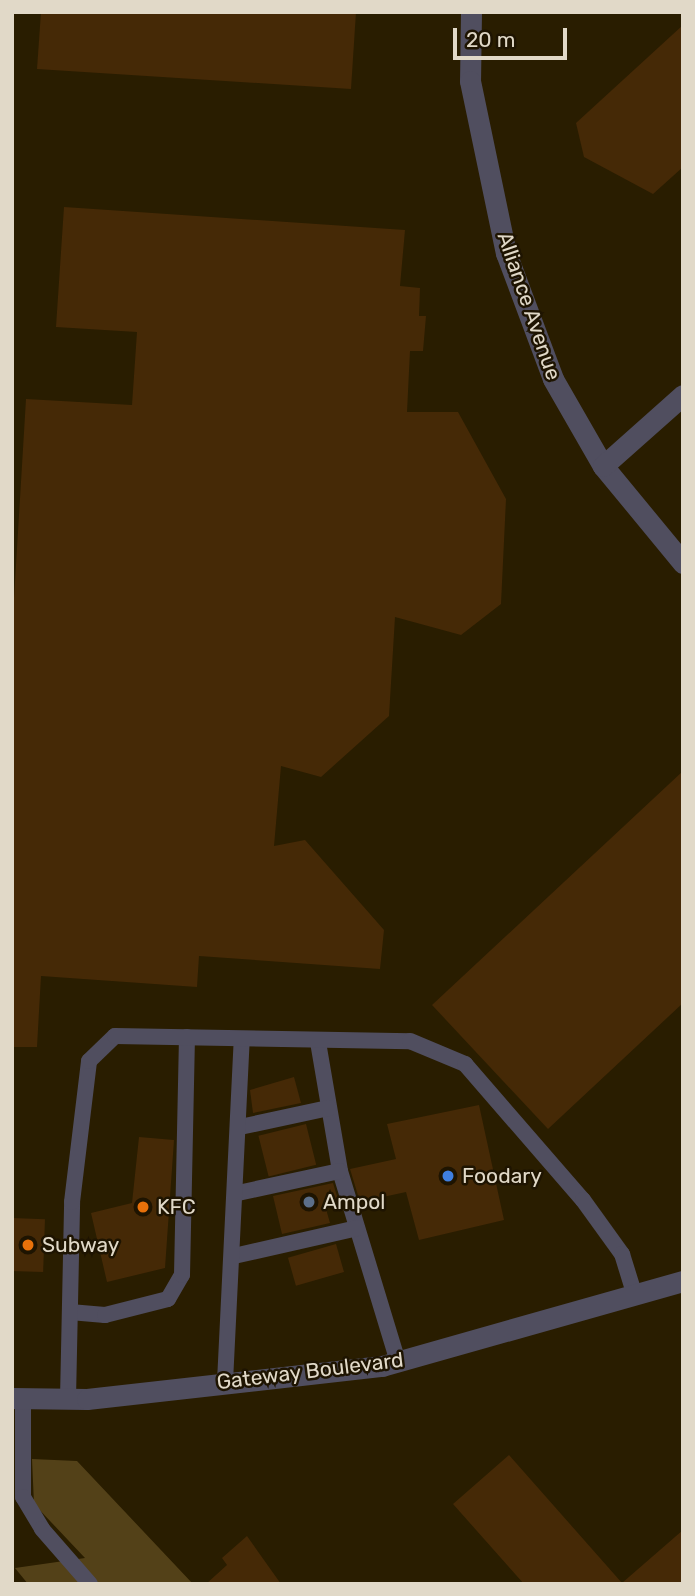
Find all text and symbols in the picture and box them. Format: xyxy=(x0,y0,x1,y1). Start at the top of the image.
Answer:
scale bar xyxy=(457,14,571,58)
text: 20 m xyxy=(466,27,515,52)
street label: Alliance Avenue xyxy=(492,228,566,384)
place label: Foodary xyxy=(462,1163,542,1189)
marker: Foodary xyxy=(440,1168,456,1184)
place label: Ampol xyxy=(323,1189,385,1215)
place label: KFC xyxy=(157,1194,196,1220)
marker: Ampol xyxy=(301,1194,317,1210)
marker: KFC xyxy=(135,1199,151,1215)
place label: Subway xyxy=(42,1232,119,1258)
marker: Subway xyxy=(20,1237,36,1253)
street label: Gateway Boulevard xyxy=(215,1347,405,1395)

